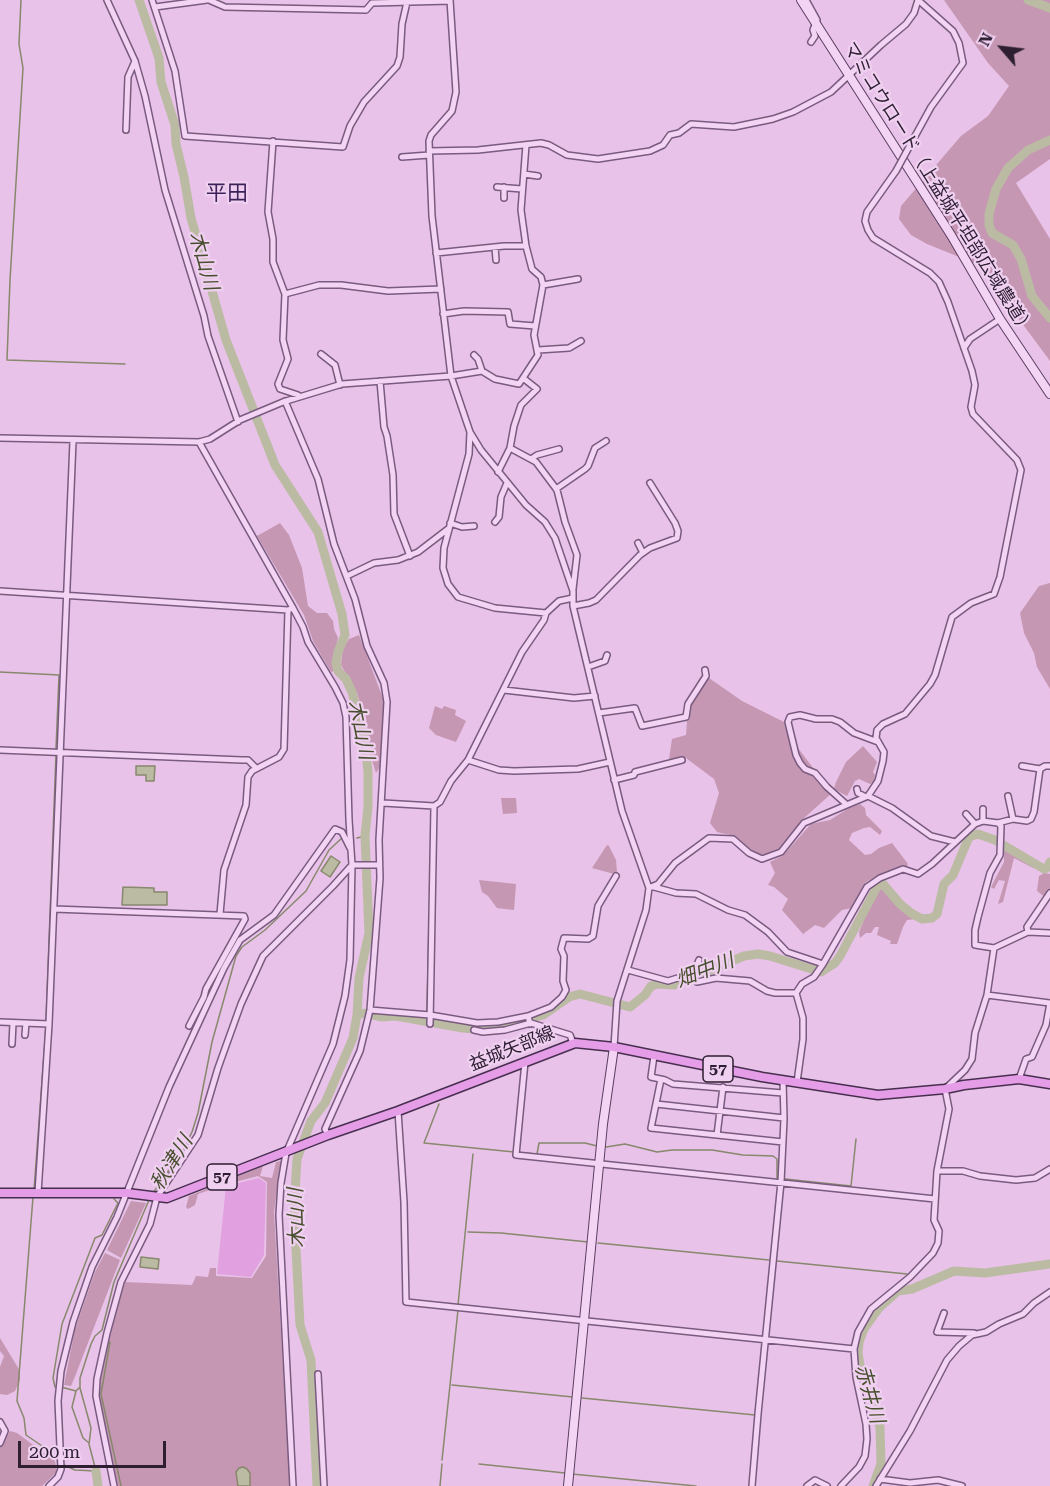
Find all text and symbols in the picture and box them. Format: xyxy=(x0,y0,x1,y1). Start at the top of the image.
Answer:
north arrow xyxy=(972,18,1032,78)
text: N xyxy=(974,29,997,49)
street label: マミコウロード（上益城平坦部広域農道） xyxy=(838,38,1038,340)
district label: 平田 xyxy=(206,181,248,207)
water label: 木山川 xyxy=(183,229,223,293)
water label: 木山川 xyxy=(342,698,378,762)
water label: 畑中川 xyxy=(673,949,737,993)
street label: 益城矢部線 xyxy=(466,1022,558,1076)
road number: 57 xyxy=(703,1056,733,1082)
water label: 秋津川 xyxy=(146,1131,198,1195)
road number: 57 xyxy=(207,1164,237,1190)
water label: 木山川 xyxy=(284,1188,310,1248)
water label: 赤井川 xyxy=(849,1362,889,1426)
scale bar xyxy=(21,1429,170,1467)
text: 200 m xyxy=(29,1441,80,1462)

